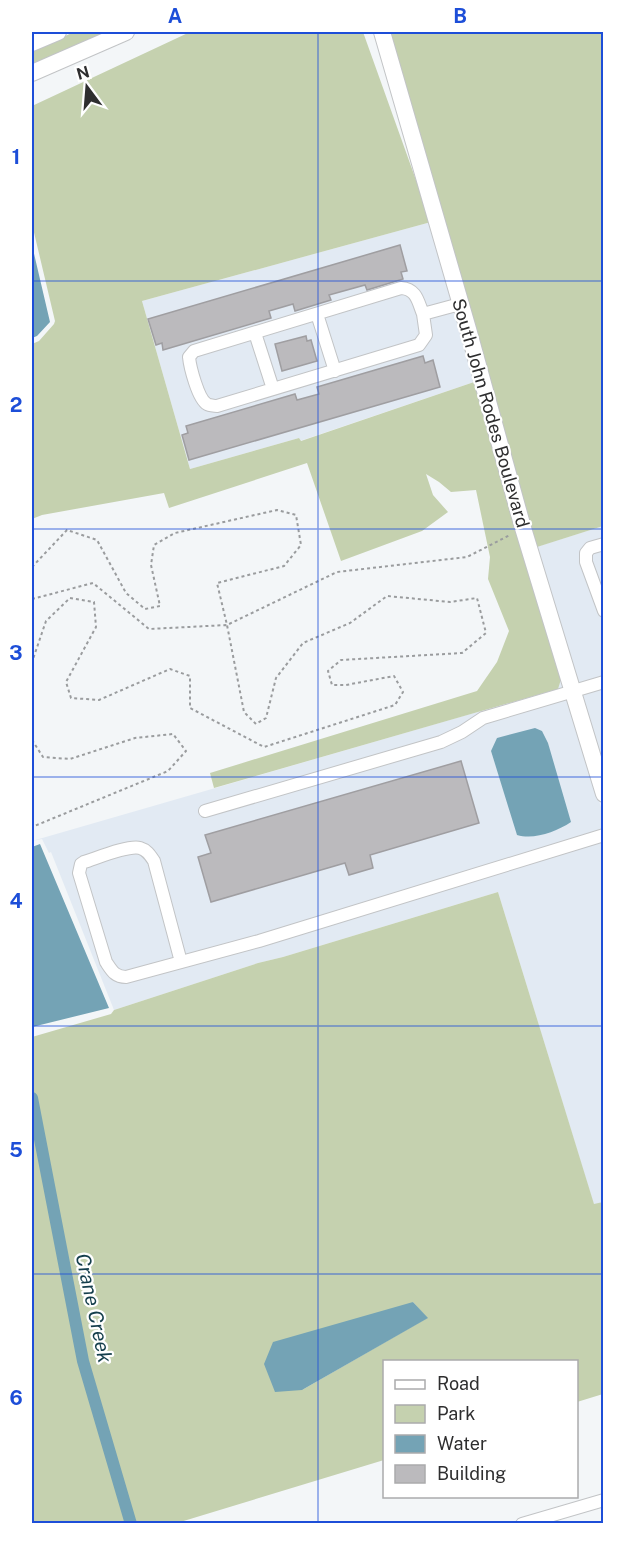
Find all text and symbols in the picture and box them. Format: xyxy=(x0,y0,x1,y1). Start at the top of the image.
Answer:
text: A xyxy=(168,4,182,28)
text: B xyxy=(453,4,467,28)
north arrow xyxy=(57,57,117,117)
text: N xyxy=(74,62,92,84)
text: 1 xyxy=(12,145,20,169)
street label: South John Rodes Boulevard xyxy=(448,296,534,530)
text: 2 xyxy=(10,393,22,417)
text: 3 xyxy=(9,641,23,665)
text: 4 xyxy=(9,889,23,913)
text: 5 xyxy=(9,1138,23,1162)
water label: Crane Creek xyxy=(71,1251,117,1365)
legend xyxy=(383,1360,578,1498)
text: Road xyxy=(437,1373,480,1394)
text: 6 xyxy=(9,1386,23,1410)
text: Park xyxy=(437,1403,475,1424)
text: Water xyxy=(437,1433,487,1454)
text: Building xyxy=(437,1463,506,1484)

